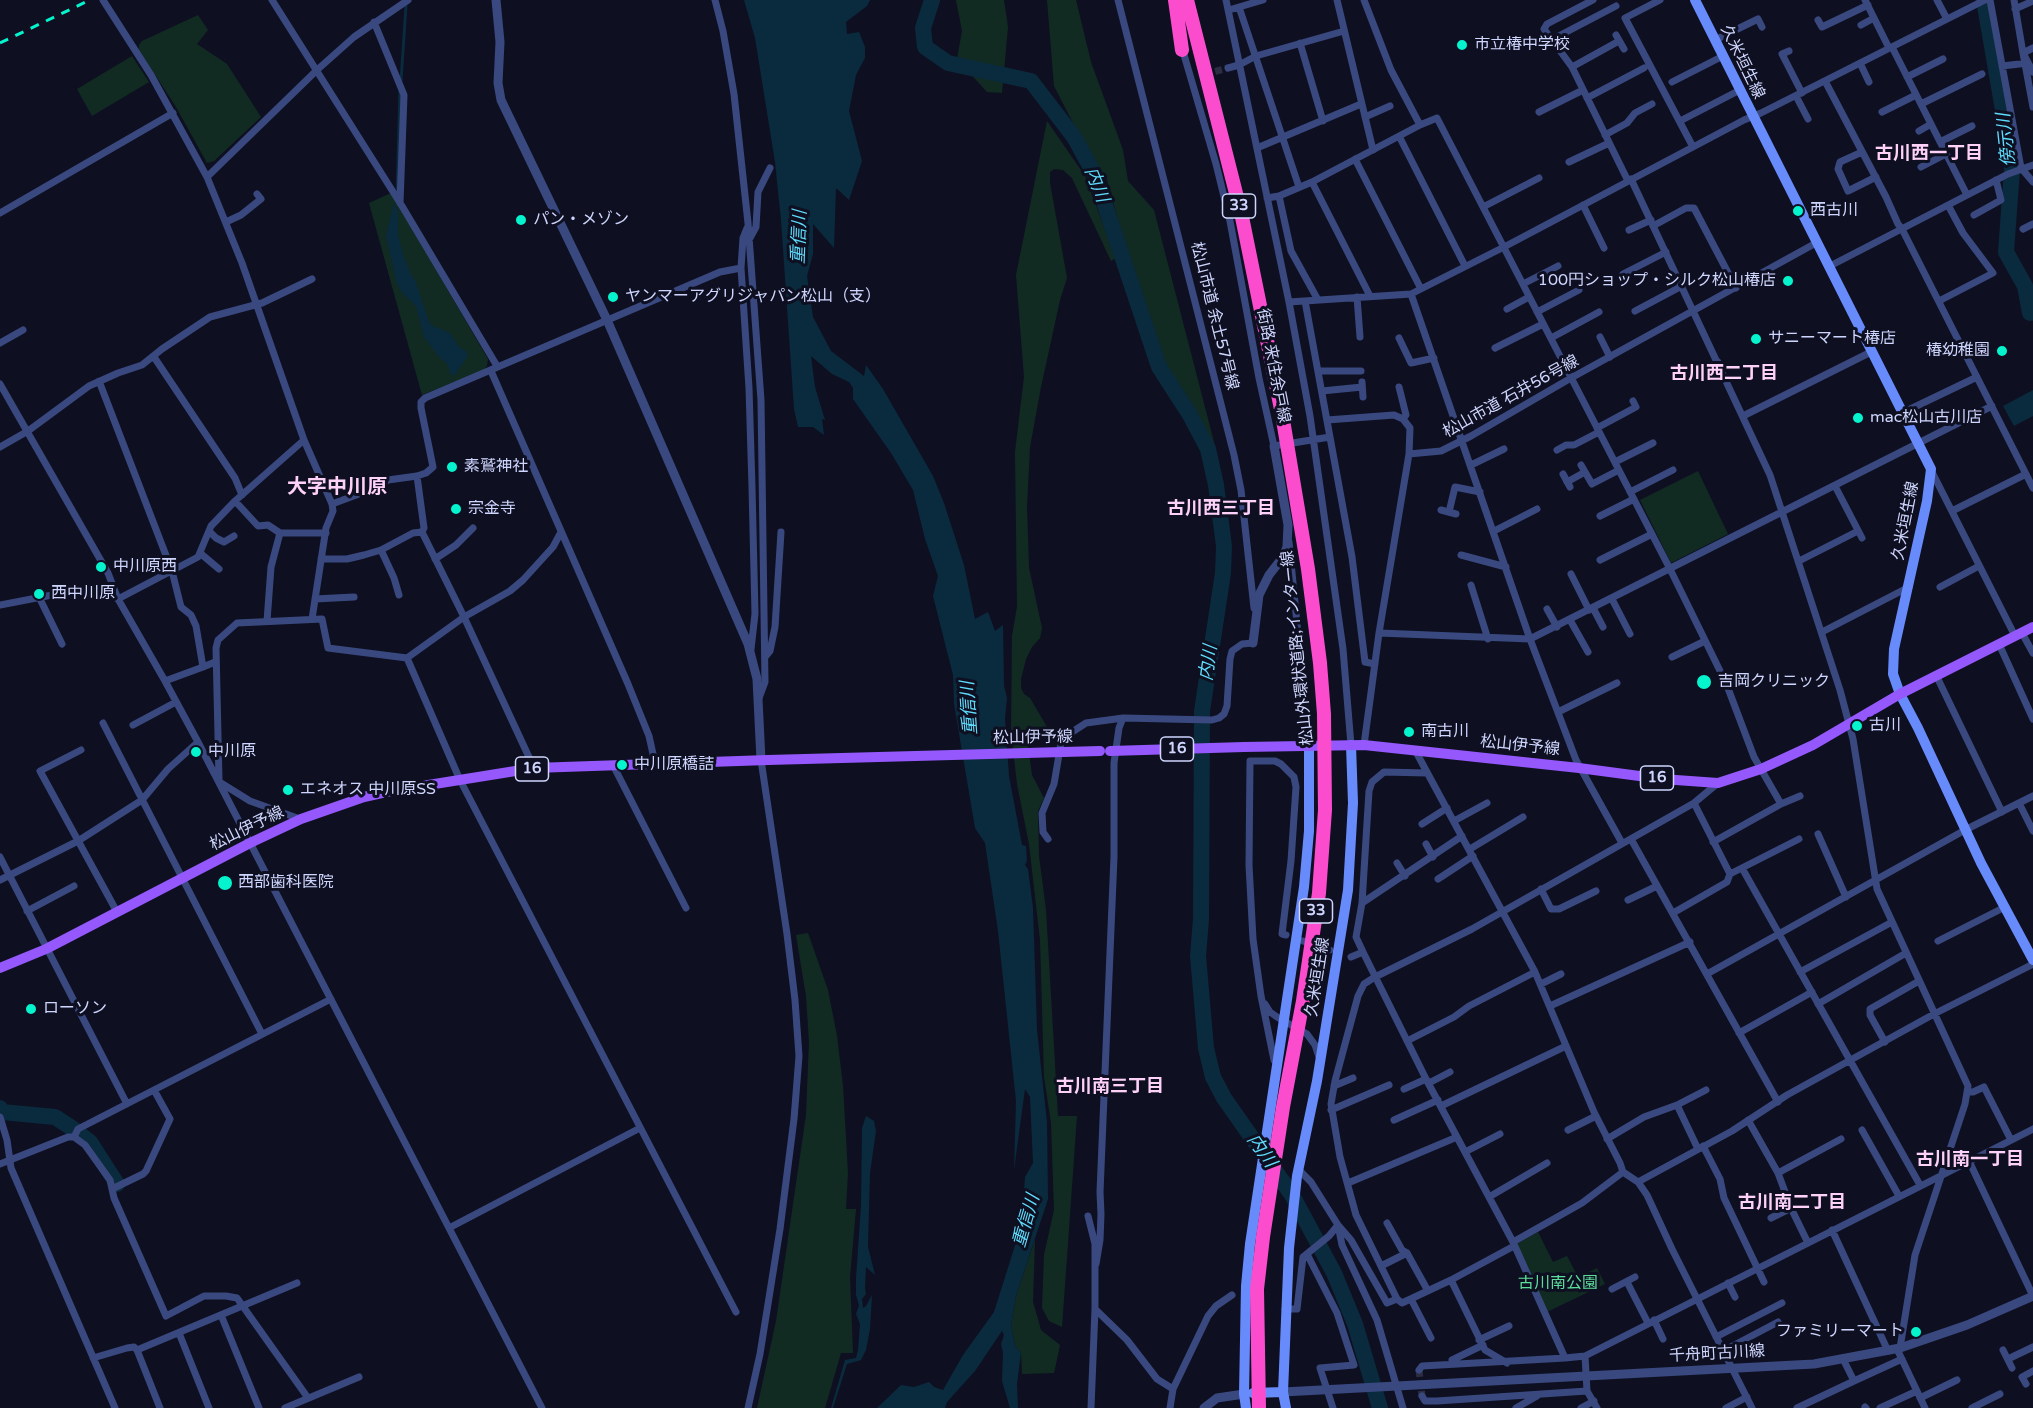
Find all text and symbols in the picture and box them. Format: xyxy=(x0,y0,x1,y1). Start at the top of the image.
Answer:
street label: 久米垣生線 xyxy=(1716,22,1768,102)
place label: 市立椿中学校 xyxy=(1474,35,1570,55)
marker: 市立椿中学校 xyxy=(1455,38,1469,52)
water label: 傍示川 xyxy=(1993,112,2021,168)
district label: 古川西一丁目 xyxy=(1875,143,1983,165)
water label: 内川 xyxy=(1079,164,1113,206)
road number: 33 xyxy=(1222,194,1256,218)
place label: 西古川 xyxy=(1810,201,1858,221)
marker: 西古川 xyxy=(1791,204,1805,218)
place label: パン・メゾン xyxy=(533,210,629,230)
water label: 重信川 xyxy=(788,210,812,264)
marker: パン・メゾン xyxy=(514,213,528,227)
street label: 松山市道 余土57号線 xyxy=(1186,240,1242,392)
place label: 100円ショップ・シルク松山椿店 xyxy=(1538,271,1776,291)
marker: 100円ショップ・シルク松山椿店 xyxy=(1781,274,1795,288)
place label: ヤンマーアグリジャパン松山（支） xyxy=(625,287,881,307)
marker: ヤンマーアグリジャパン松山（支） xyxy=(606,290,620,304)
street label: 街路 来住余戸線 xyxy=(1252,307,1294,425)
place label: サニーマート椿店 xyxy=(1768,329,1896,349)
marker: サニーマート椿店 xyxy=(1749,332,1763,346)
place label: 椿幼稚園 xyxy=(1926,341,1990,361)
marker: 椿幼稚園 xyxy=(1995,344,2009,358)
street label: 松山市道 石井56号線 xyxy=(1440,352,1582,442)
district label: 古川西二丁目 xyxy=(1670,363,1778,385)
place label: mac松山古川店 xyxy=(1870,408,1982,428)
marker: mac松山古川店 xyxy=(1851,411,1865,425)
place label: 素鷲神社 xyxy=(464,457,528,477)
marker: 素鷲神社 xyxy=(445,460,459,474)
district label: 大字中川原 xyxy=(287,476,387,500)
street label: 久米垣生線 xyxy=(1889,480,1923,562)
district label: 古川西三丁目 xyxy=(1167,498,1275,520)
place label: 宗金寺 xyxy=(468,499,516,519)
marker: 宗金寺 xyxy=(449,502,463,516)
street label: 松山外環状道路;インター線 xyxy=(1278,549,1318,747)
place label: 中川原西 xyxy=(113,557,177,577)
marker: 中川原西 xyxy=(94,560,108,574)
place label: 西中川原 xyxy=(51,584,115,604)
marker: 西中川原 xyxy=(32,587,46,601)
water label: 内川 xyxy=(1196,644,1222,682)
place label: 吉岡クリニック xyxy=(1718,672,1830,692)
marker: 吉岡クリニック xyxy=(1695,673,1713,691)
water label: 重信川 xyxy=(957,680,983,736)
place label: 古川 xyxy=(1869,716,1901,736)
marker: 古川 xyxy=(1850,719,1864,733)
place label: 南古川 xyxy=(1421,722,1469,742)
marker: 南古川 xyxy=(1402,725,1416,739)
street label: 松山伊予線 xyxy=(993,728,1073,748)
street label: 松山伊予線 xyxy=(1479,732,1561,760)
road number: 16 xyxy=(1160,737,1194,761)
place label: 中川原 xyxy=(208,742,256,762)
marker: 中川原 xyxy=(189,745,203,759)
place label: 中川原橋詰 xyxy=(634,755,714,775)
road number: 16 xyxy=(516,757,548,781)
marker: 中川原橋詰 xyxy=(615,758,629,772)
road number: 16 xyxy=(1640,766,1674,790)
place label: エネオス 中川原SS xyxy=(300,780,436,800)
marker: エネオス 中川原SS xyxy=(281,783,295,797)
street label: 松山伊予線 xyxy=(207,803,287,855)
place label: 西部歯科医院 xyxy=(238,873,334,893)
marker: 西部歯科医院 xyxy=(216,874,234,892)
road number: 33 xyxy=(1300,899,1332,923)
street label: 久米垣生線 xyxy=(1302,936,1334,1018)
place label: ローソン xyxy=(43,999,107,1019)
marker: ローソン xyxy=(24,1002,38,1016)
district label: 古川南三丁目 xyxy=(1056,1076,1164,1098)
water label: 内川 xyxy=(1242,1130,1280,1172)
district label: 古川南一丁目 xyxy=(1916,1149,2024,1171)
water label: 重信川 xyxy=(1009,1192,1045,1250)
district label: 古川南二丁目 xyxy=(1738,1192,1846,1214)
park label: 古川南公園 xyxy=(1518,1274,1598,1294)
place label: ファミリーマート xyxy=(1776,1322,1904,1342)
marker: ファミリーマート xyxy=(1909,1325,1923,1339)
street label: 千舟町古川線 xyxy=(1669,1342,1765,1366)

